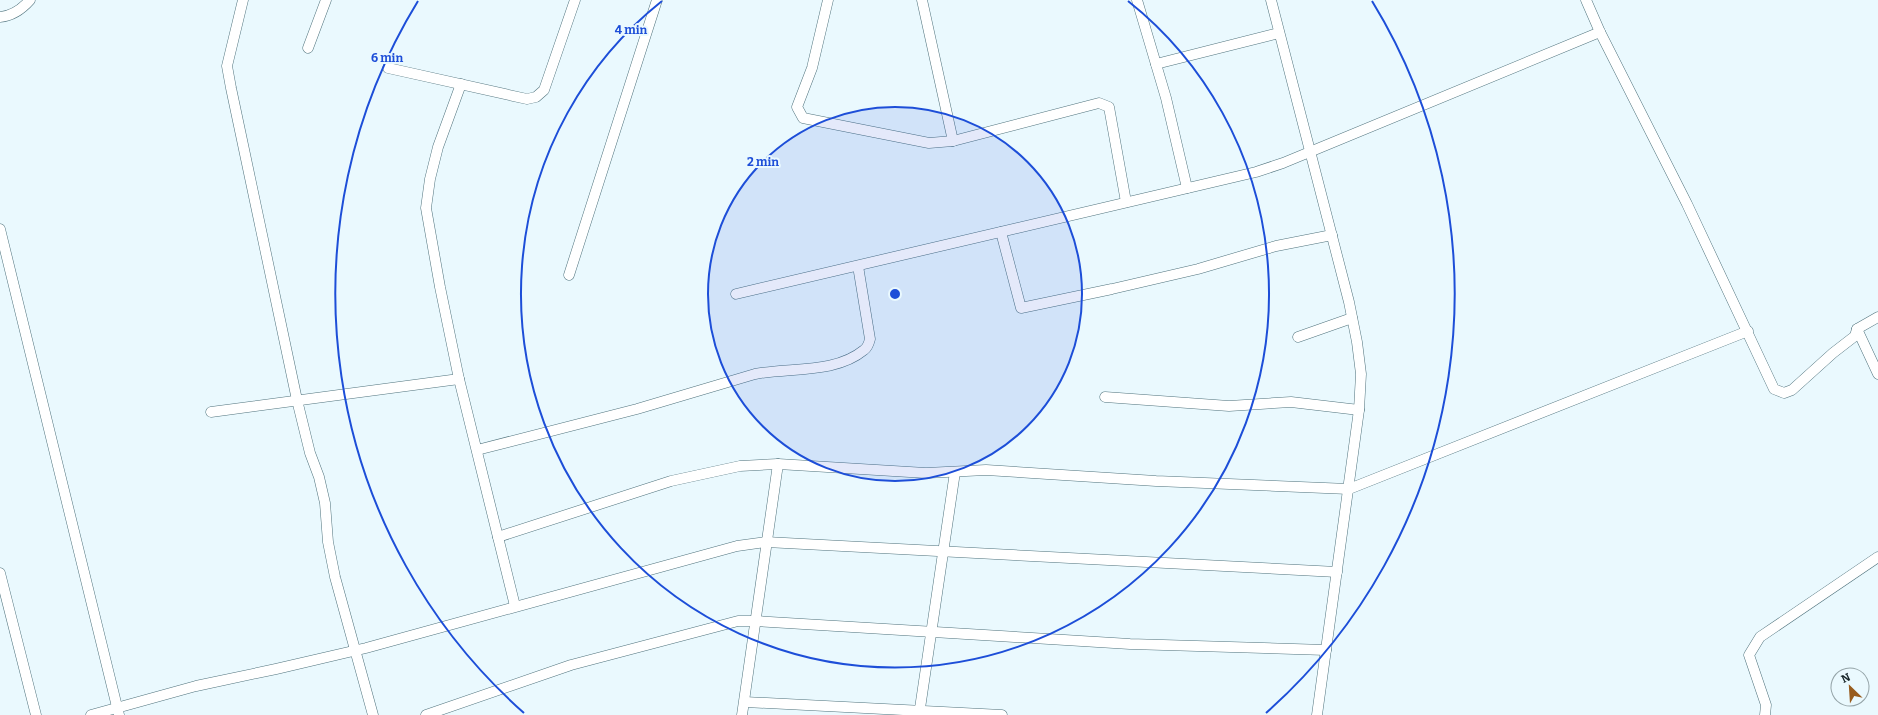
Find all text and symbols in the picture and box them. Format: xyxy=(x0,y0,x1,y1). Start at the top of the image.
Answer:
text: 4 min xyxy=(615,23,647,37)
text: 6 min xyxy=(371,51,403,65)
text: 2 min xyxy=(747,155,779,169)
centre of rings xyxy=(888,287,902,301)
north arrow xyxy=(1830,667,1870,707)
text: N xyxy=(1839,670,1853,686)

